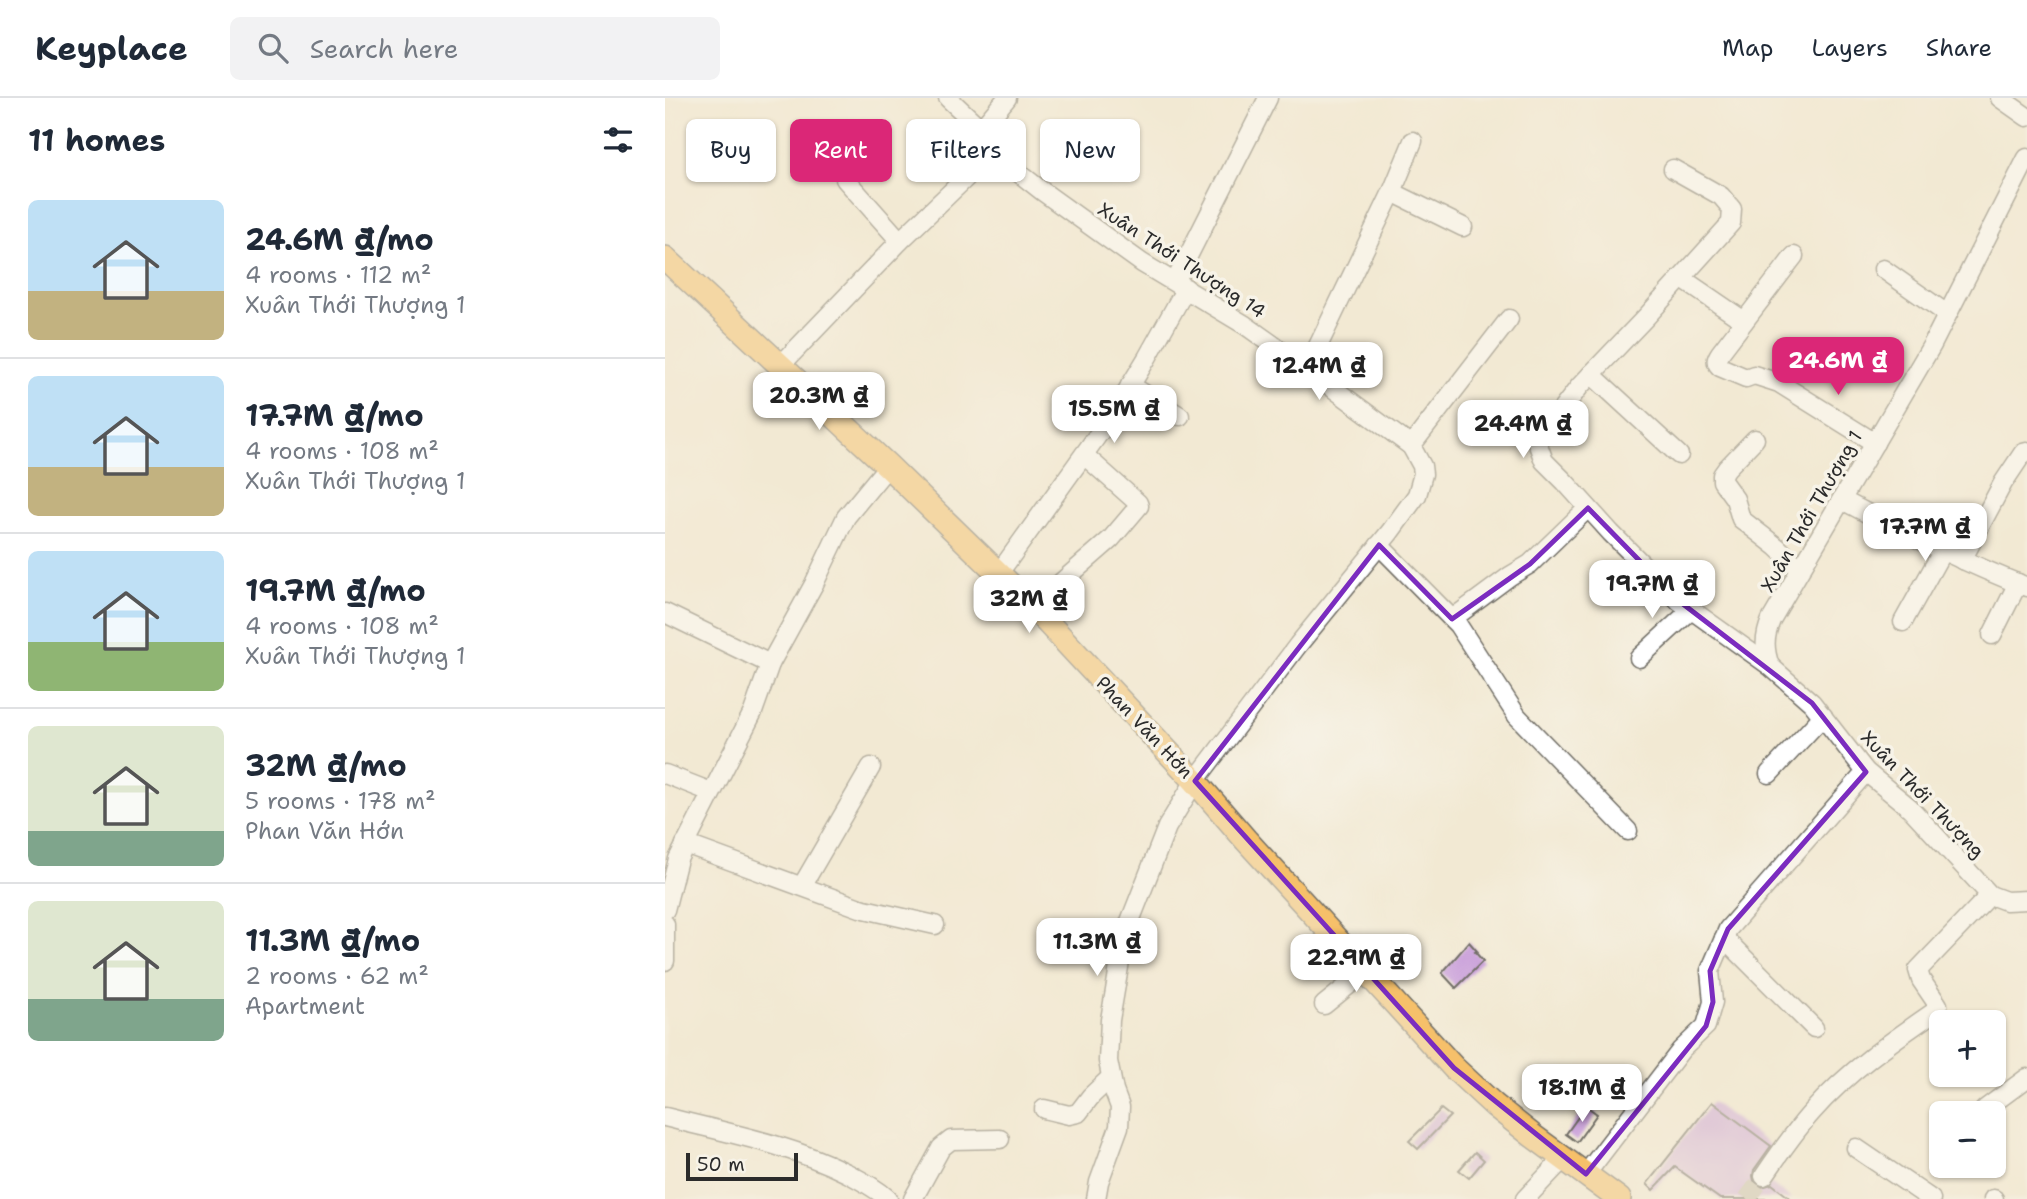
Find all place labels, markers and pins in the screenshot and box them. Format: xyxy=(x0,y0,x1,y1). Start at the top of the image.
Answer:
pin: 24.6M ₫ xyxy=(1773,338,1903,397)
pin: 12.4M ₫ xyxy=(1254,342,1384,402)
pin: 20.3M ₫ xyxy=(754,372,884,432)
pin: 15.5M ₫ xyxy=(1049,386,1179,445)
pin: 24.4M ₫ xyxy=(1458,400,1588,460)
pin: 17.7M ₫ xyxy=(1860,504,1990,563)
pin: 19.7M ₫ xyxy=(1587,560,1717,620)
pin: 32M ₫ xyxy=(980,575,1078,635)
pin: 11.3M ₫ xyxy=(1032,918,1162,978)
pin: 22.9M ₫ xyxy=(1291,934,1421,994)
pin: 18.1M ₫ xyxy=(1517,1065,1647,1124)

